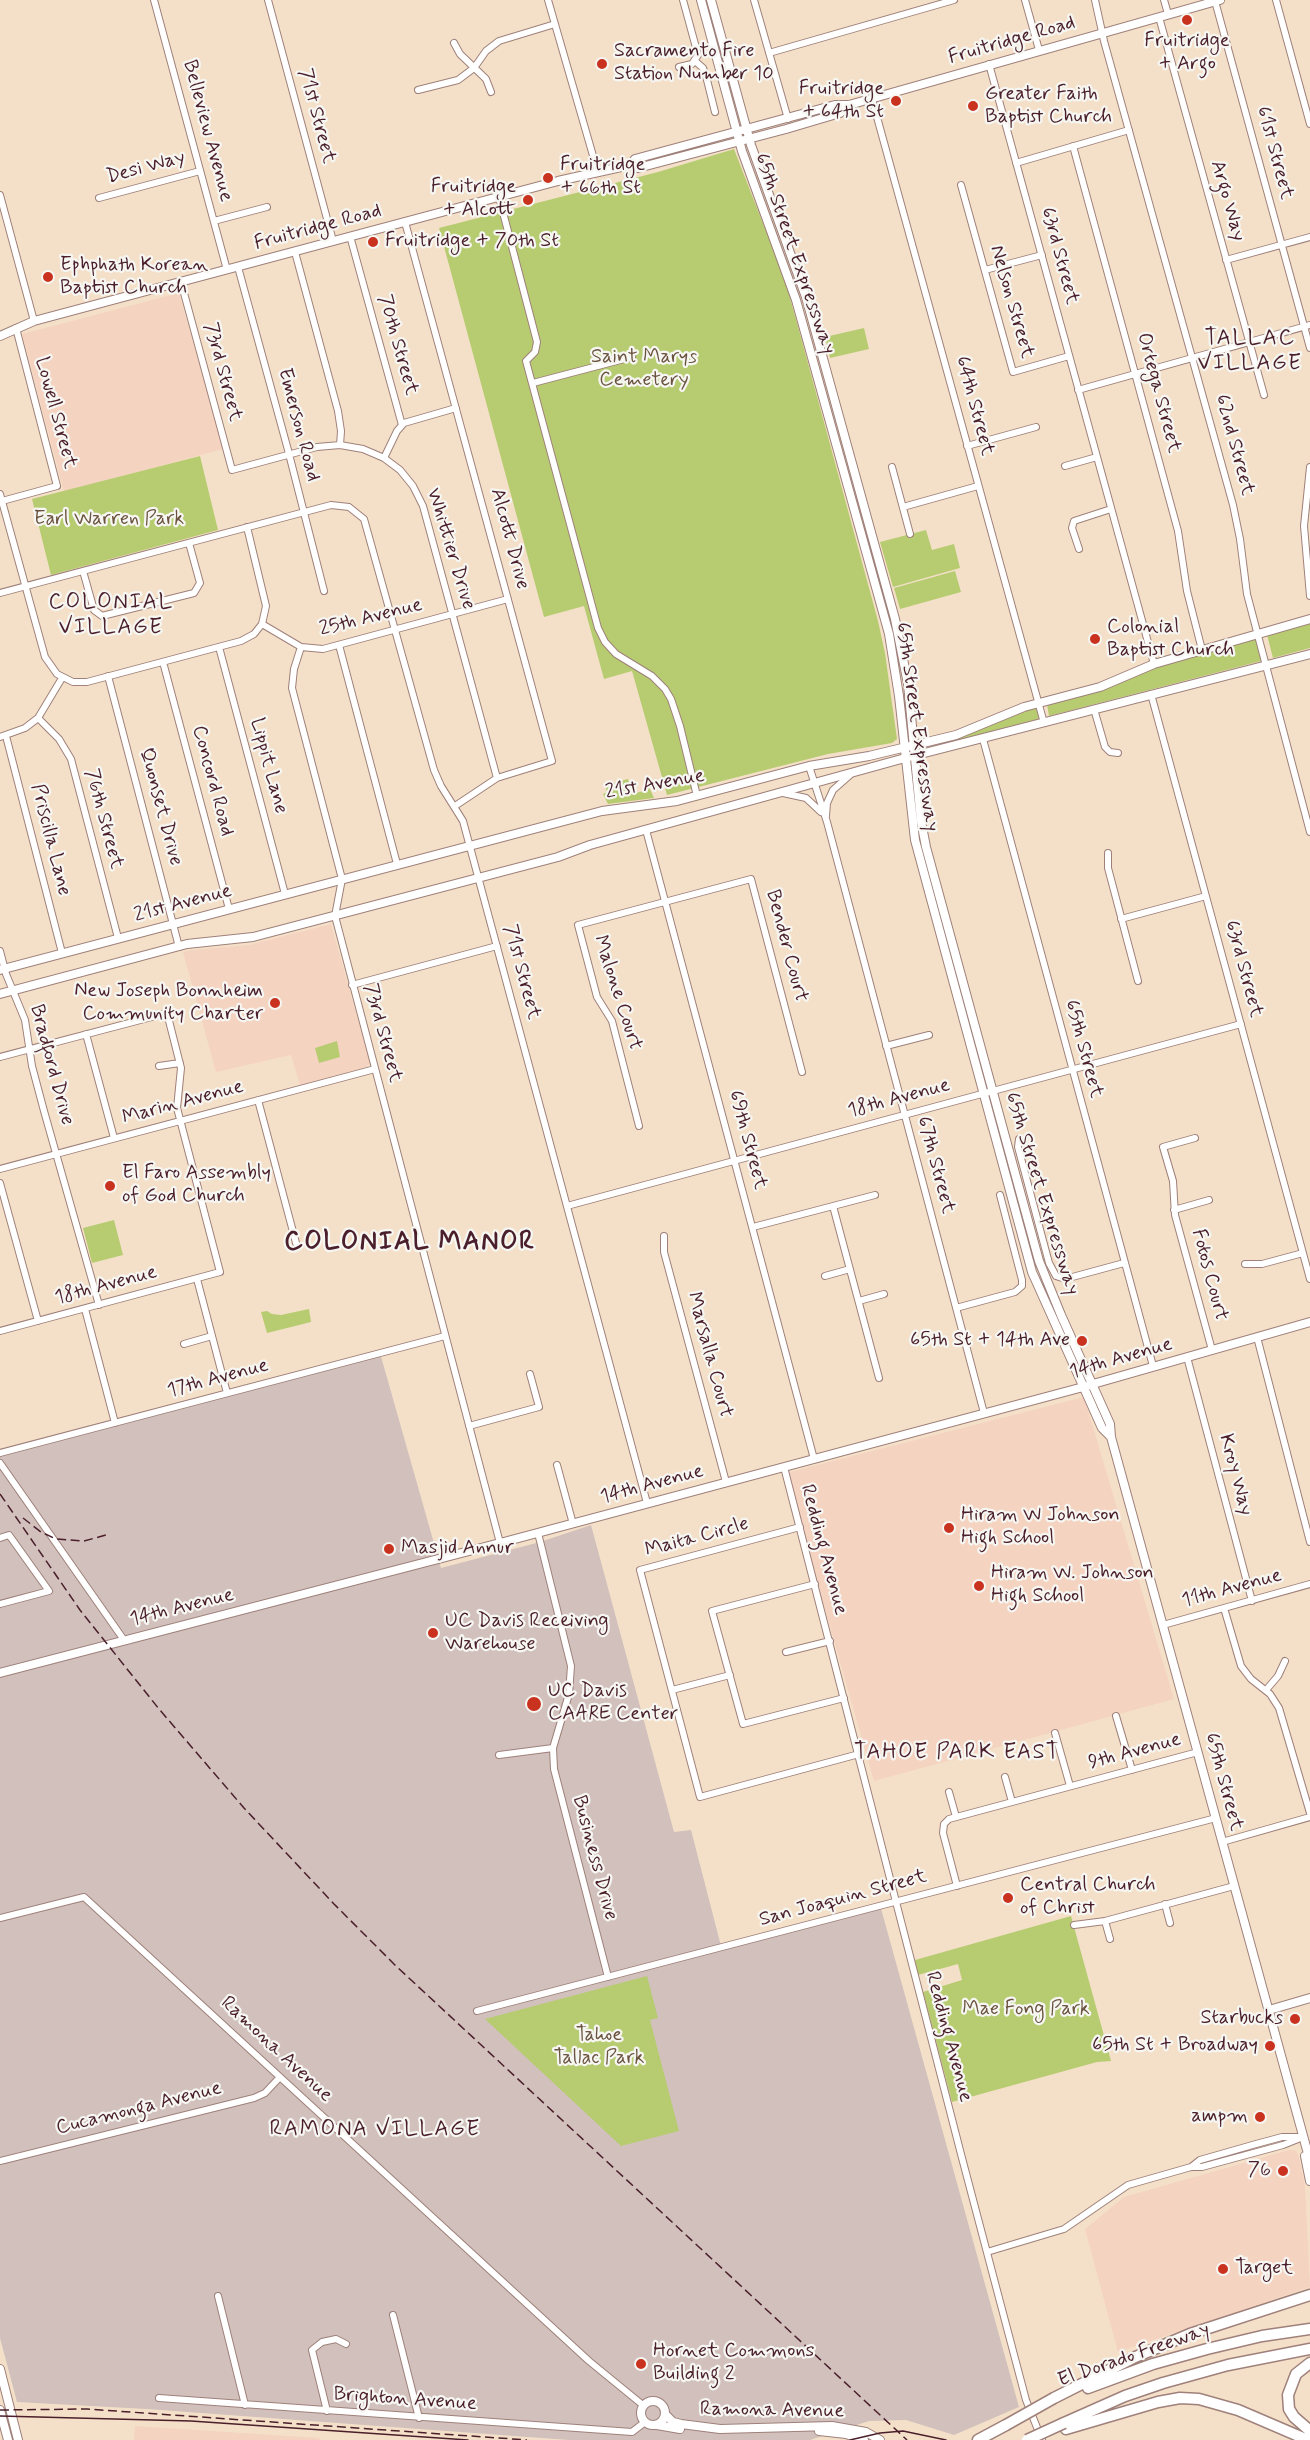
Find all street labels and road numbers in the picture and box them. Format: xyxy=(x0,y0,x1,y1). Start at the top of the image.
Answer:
street label: Fruitridge Road xyxy=(946,11,1078,71)
street label: Belleview Avenue xyxy=(177,57,237,205)
street label: 71st Street xyxy=(292,66,340,166)
street label: 61st Street xyxy=(1250,104,1298,202)
street label: Desi Way xyxy=(104,146,188,190)
street label: 65th Street Expressway xyxy=(748,150,840,358)
street label: Argo Way xyxy=(1204,158,1250,244)
street label: Fruitridge Road xyxy=(252,199,384,257)
street label: 63rd Street xyxy=(1035,205,1083,307)
street label: Nelson Street xyxy=(983,243,1039,361)
street label: 70th Street xyxy=(371,292,423,398)
street label: 73rd Street xyxy=(197,320,247,424)
street label: Ortega Street xyxy=(1130,330,1186,456)
street label: 64th Street xyxy=(949,354,999,458)
street label: Lowell Street xyxy=(29,355,81,471)
street label: Emerson Road xyxy=(271,366,325,484)
street label: 62nd Street xyxy=(1209,392,1259,498)
street label: Whittier Drive xyxy=(420,485,480,613)
street label: Alcott Drive xyxy=(484,486,534,592)
street label: 25th Avenue xyxy=(317,594,425,642)
street label: 65th Street Expressway xyxy=(889,621,943,833)
street label: Lippit Lane xyxy=(244,715,292,817)
street label: Concord Road xyxy=(186,723,238,839)
street label: Quonset Drive xyxy=(133,746,187,868)
street label: 21st Avenue xyxy=(604,764,706,806)
street label: 76th Street xyxy=(78,766,128,872)
street label: Priscilla Lane xyxy=(24,781,76,899)
street label: 21st Avenue xyxy=(131,879,235,929)
street label: Bender Court xyxy=(760,887,812,1005)
street label: 63rd Street xyxy=(1219,918,1267,1020)
street label: 71st Street xyxy=(497,922,545,1022)
street label: Malone Court xyxy=(587,933,647,1053)
street label: 73rd Street xyxy=(357,981,407,1085)
street label: 65th Street xyxy=(1058,997,1108,1101)
street label: Bradford Drive xyxy=(23,1002,79,1128)
street label: 18th Avenue xyxy=(845,1074,953,1124)
street label: Marin Avenue xyxy=(120,1075,246,1131)
street label: 69th Street xyxy=(722,1088,772,1192)
street label: 65th Street Expressway xyxy=(999,1090,1083,1298)
street label: 67th Street xyxy=(910,1114,960,1216)
street label: Fotos Court xyxy=(1185,1227,1233,1323)
street label: 18th Avenue xyxy=(52,1261,160,1311)
street label: Marsalla Court xyxy=(681,1290,737,1420)
street label: 14th Avenue xyxy=(1067,1333,1175,1385)
street label: 17th Avenue xyxy=(165,1354,271,1404)
street label: Kroy Way xyxy=(1213,1432,1257,1518)
street label: 14th Avenue xyxy=(598,1460,706,1510)
street label: Redding Avenue xyxy=(794,1482,852,1618)
street label: Maita Circle xyxy=(642,1513,752,1563)
street label: 11th Avenue xyxy=(1179,1564,1285,1614)
street label: 14th Avenue xyxy=(128,1584,236,1632)
street label: 9th Avenue xyxy=(1086,1728,1184,1776)
street label: 65th Street xyxy=(1198,1730,1248,1834)
street label: Business Drive xyxy=(566,1793,622,1923)
street label: San Joaquin Street xyxy=(757,1865,929,1933)
street label: Redding Avenue xyxy=(919,1969,977,2105)
street label: Ramona Avenue xyxy=(215,1992,337,2108)
street label: Cucamonga Avenue xyxy=(54,2077,224,2141)
street label: El Dorado Freeway xyxy=(1055,2319,1213,2393)
street label: Brighton Avenue xyxy=(333,2383,477,2417)
street label: Ramona Avenue xyxy=(700,2398,844,2424)

